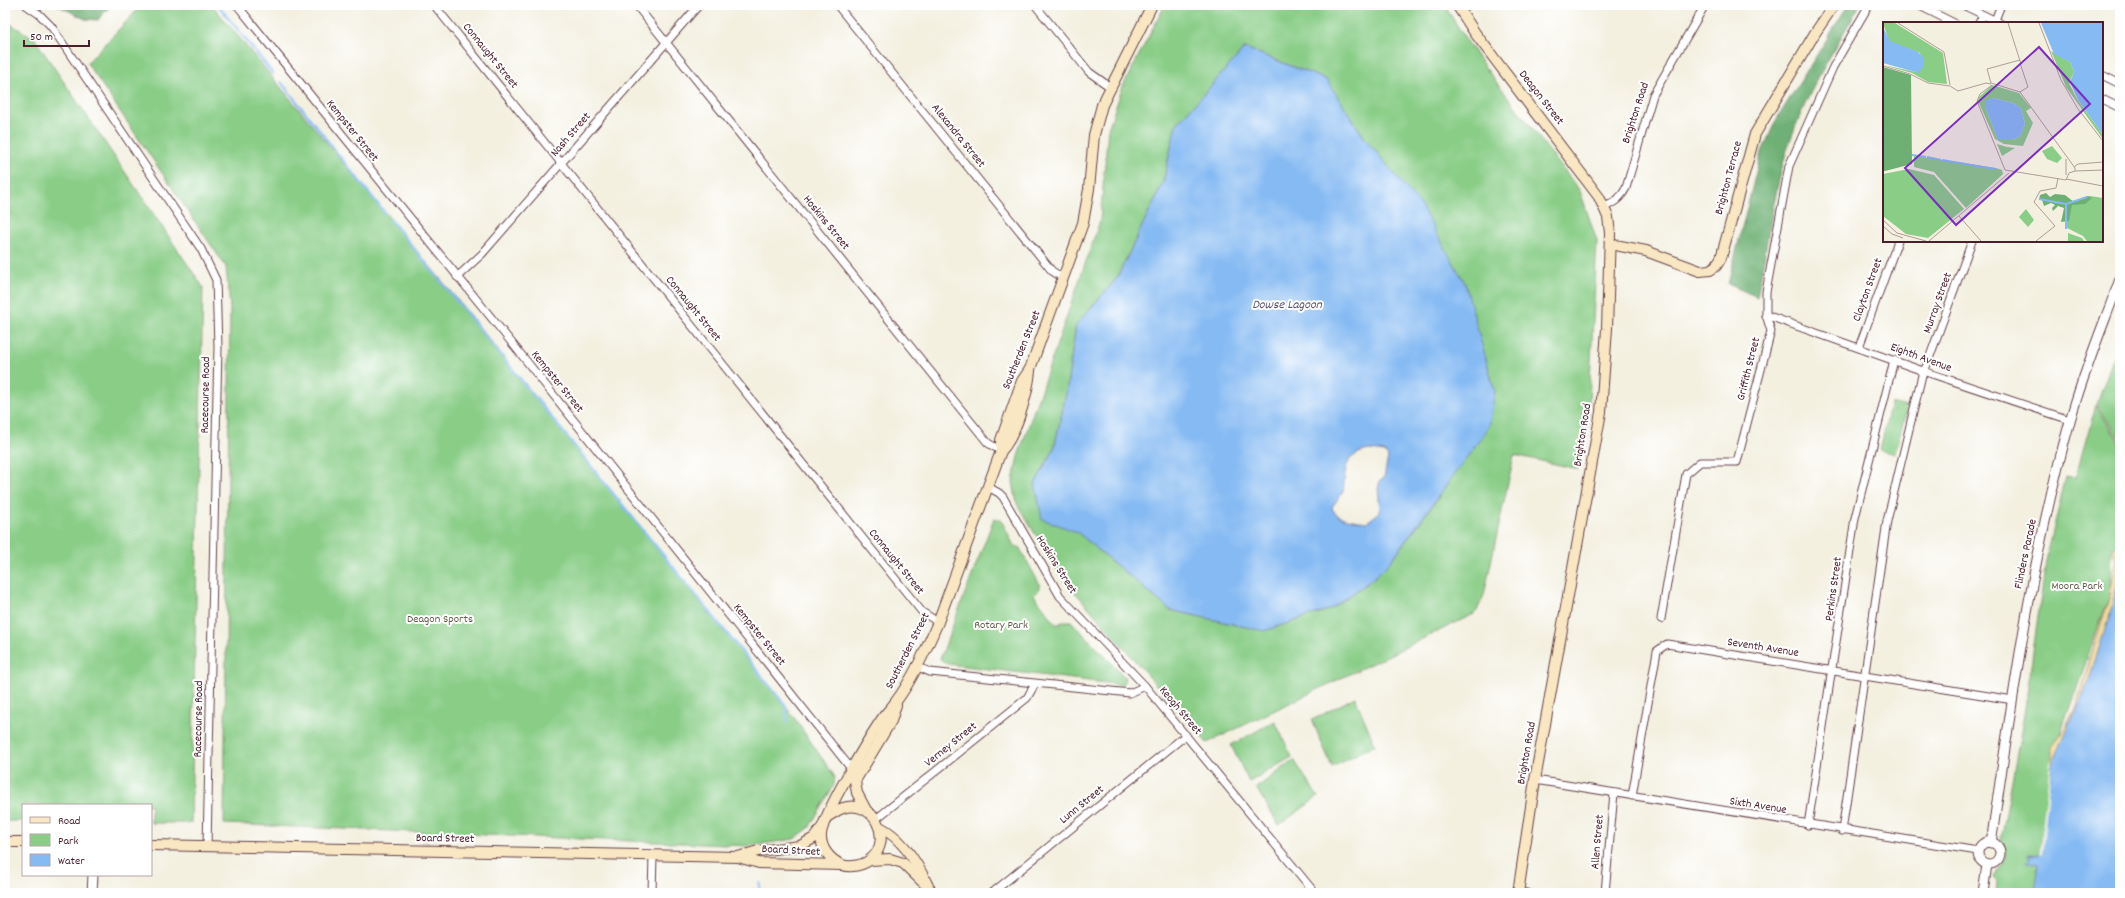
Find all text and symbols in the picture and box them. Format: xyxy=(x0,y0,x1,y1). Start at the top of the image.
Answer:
street label: Connaught Street xyxy=(458,19,522,93)
scale bar xyxy=(24,22,89,48)
inset map xyxy=(1883,22,2103,242)
text: 50 m xyxy=(30,29,53,46)
street label: Deagon Street xyxy=(1514,67,1568,129)
street label: Brighton Road xyxy=(1618,80,1654,146)
street label: Kempster Street xyxy=(322,96,383,166)
street label: Alexandra Street xyxy=(927,100,989,172)
street label: Nash Street xyxy=(547,109,596,161)
street label: Brighton Terrace xyxy=(1711,139,1747,217)
street label: Hoskins Street xyxy=(799,192,854,254)
street label: Clayton Street xyxy=(1849,255,1888,324)
street label: Murray Street xyxy=(1919,270,1957,336)
street label: Connaught Street xyxy=(661,272,725,346)
water label: Dowse Lagoon xyxy=(1252,296,1323,315)
street label: Southerden Street xyxy=(998,307,1046,392)
street label: Griffith Street xyxy=(1733,335,1765,402)
street label: Eighth Avenue xyxy=(1888,339,1954,377)
street label: Kempster Street xyxy=(527,347,588,417)
street label: Racecourse Road xyxy=(197,356,215,434)
street label: Brighton Road xyxy=(1570,402,1596,468)
street label: Flinders Parade xyxy=(2010,517,2042,591)
street label: Connaught Street xyxy=(864,525,928,599)
street label: Hoskins Street xyxy=(1031,532,1081,598)
street label: Perkins Street xyxy=(1821,555,1847,622)
park label: Moora Park xyxy=(2052,578,2103,595)
street label: Kempster Street xyxy=(729,600,790,670)
street label: Southerden Street xyxy=(881,609,935,692)
park label: Deagon Sports xyxy=(407,611,473,628)
park label: Rotary Park xyxy=(974,617,1028,634)
street label: Seventh Avenue xyxy=(1726,634,1800,662)
street label: Racecourse Road xyxy=(190,680,208,758)
street label: Keogh Street xyxy=(1155,683,1206,739)
street label: Verney Street xyxy=(921,718,981,771)
street label: Brighton Road xyxy=(1513,720,1541,786)
street label: Lunn Street xyxy=(1056,781,1108,828)
street label: Sixth Avenue xyxy=(1728,793,1788,819)
legend xyxy=(22,804,152,876)
text: Road xyxy=(58,813,80,830)
street label: Allen Street xyxy=(1587,813,1609,870)
street label: Board Street xyxy=(416,830,475,848)
text: Park xyxy=(58,833,79,850)
street label: Board Street xyxy=(761,841,821,861)
text: Water xyxy=(58,853,85,870)

